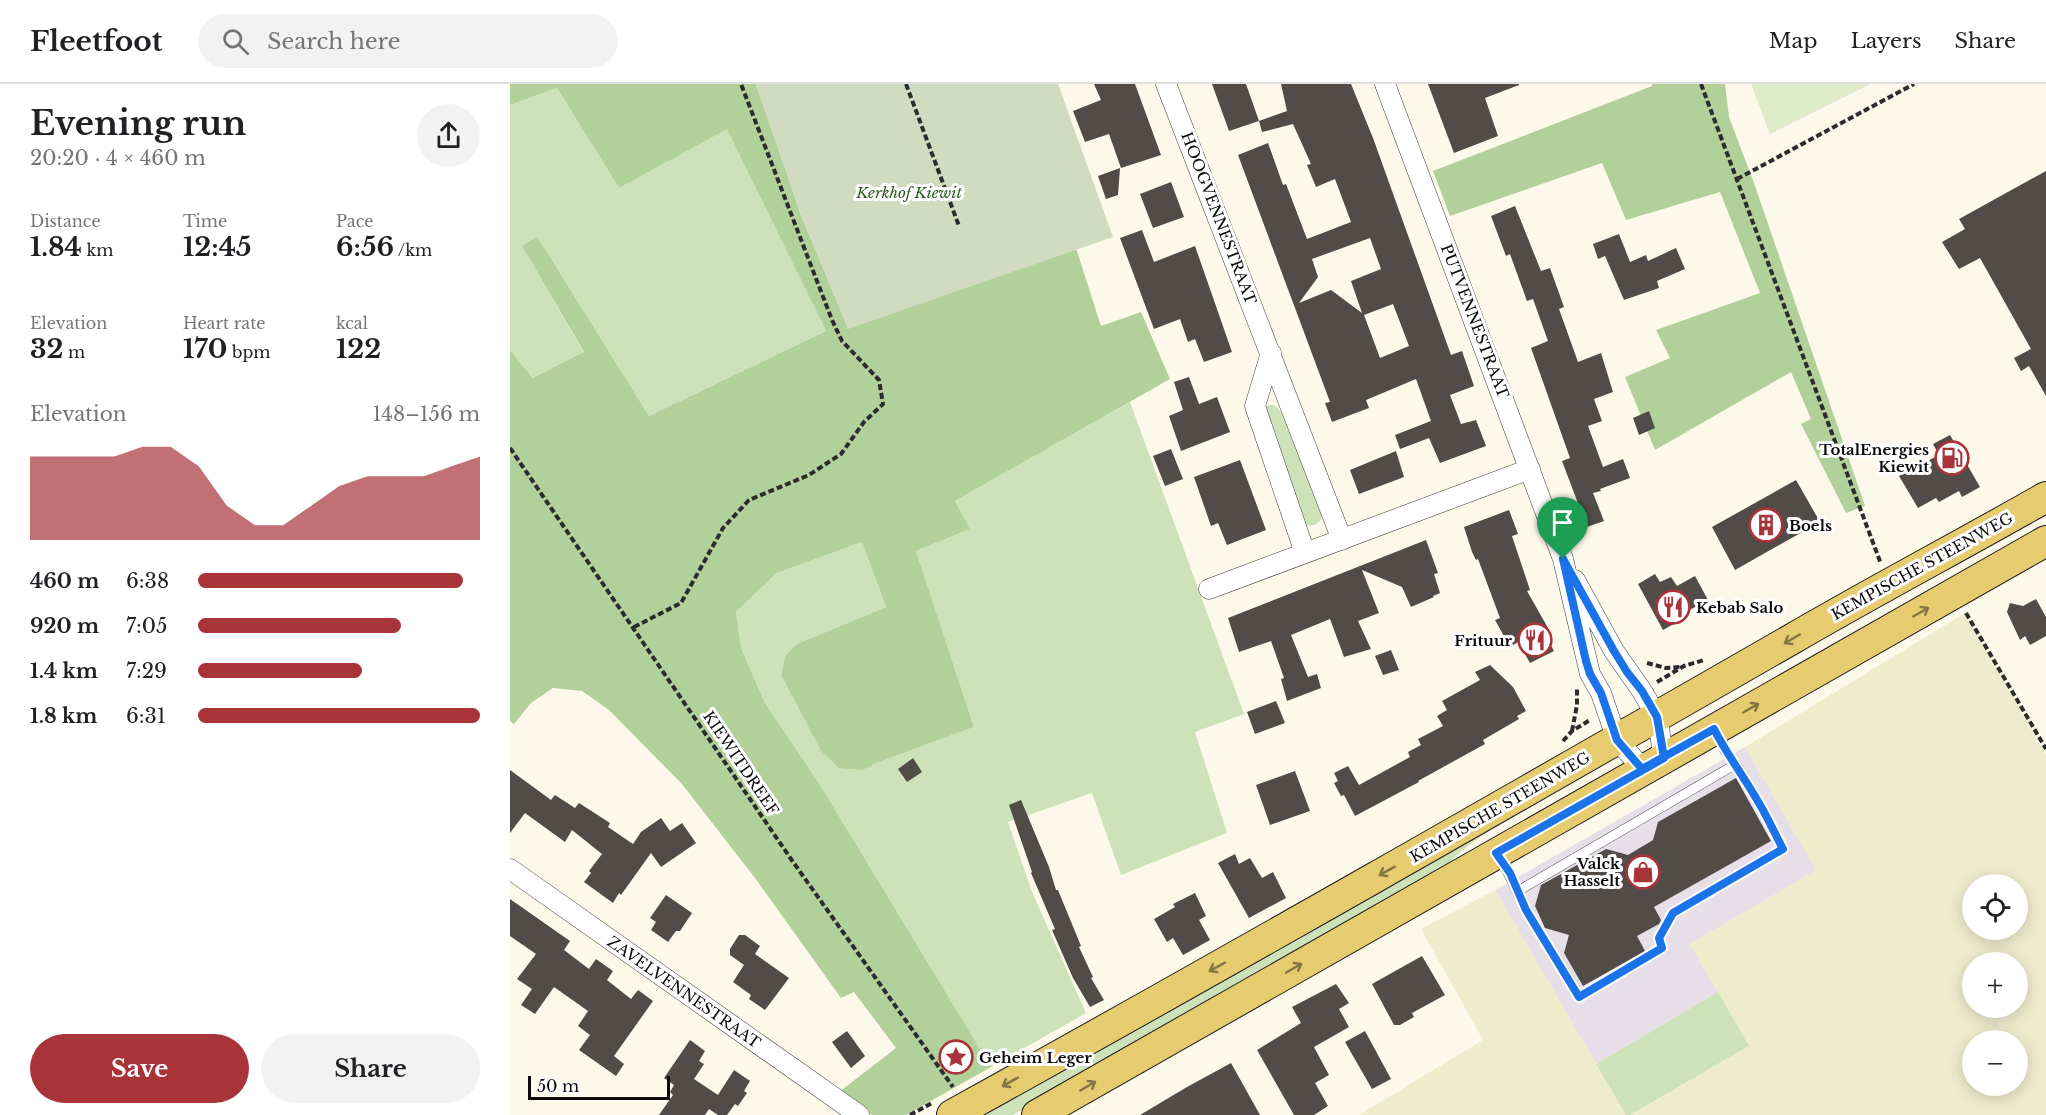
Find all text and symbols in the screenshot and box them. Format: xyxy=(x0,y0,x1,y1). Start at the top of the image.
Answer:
search box xyxy=(198,14,618,68)
text: Fleetfoot xyxy=(30,24,162,59)
icon: search xyxy=(219,25,252,58)
text: Search here xyxy=(267,28,400,55)
text: Map xyxy=(1769,28,1818,54)
text: Layers xyxy=(1851,28,1922,54)
text: Share xyxy=(1955,28,2016,54)
text: Evening run xyxy=(30,103,246,144)
button: share xyxy=(417,104,480,167)
street label: HOOGVENNESTRAAT xyxy=(1177,129,1261,307)
text: 20:20 · 4 × 460 m xyxy=(30,146,206,170)
park label: Kerkhof Kiewit xyxy=(855,183,962,202)
text: Distance xyxy=(30,211,101,231)
text: Time xyxy=(183,211,227,231)
text: Pace xyxy=(336,211,373,231)
text: 1.84 xyxy=(30,231,82,263)
text: 12:45 xyxy=(183,231,251,263)
text: 6:56 xyxy=(336,231,394,263)
text: km xyxy=(82,240,114,260)
text: /km xyxy=(394,240,432,260)
street label: PUTVENNESTRAAT xyxy=(1437,241,1513,401)
text: Elevation xyxy=(30,313,107,333)
text: Heart rate xyxy=(183,313,265,333)
text: kcal xyxy=(336,313,368,333)
text: 32 xyxy=(30,333,64,365)
text: 170 xyxy=(183,333,227,365)
text: 122 xyxy=(336,333,381,365)
text: m xyxy=(64,342,85,362)
text: bpm xyxy=(227,342,270,362)
text: Elevation xyxy=(30,402,127,426)
text: 148–156 m xyxy=(372,402,480,426)
place label: TotalEnergies Kiewit xyxy=(1819,440,1929,476)
fuel station icon: TotalEnergies Kiewit xyxy=(1934,440,1970,476)
pin xyxy=(1537,497,1588,559)
icon: arrive xyxy=(1546,506,1579,539)
building icon: Boels xyxy=(1748,507,1784,543)
street label: KEMPISCHE STEENWEG xyxy=(1828,508,2016,624)
place label: Boels xyxy=(1789,516,1832,535)
text: 460 m xyxy=(30,569,99,593)
text: 6:38 xyxy=(126,569,169,593)
restaurant icon: Kebab Salo xyxy=(1655,589,1691,625)
place label: Kebab Salo xyxy=(1696,598,1783,617)
one-way arrow xyxy=(1912,606,1929,618)
text: 920 m xyxy=(30,614,99,638)
text: 7:05 xyxy=(126,614,167,638)
restaurant icon: Frituur xyxy=(1517,622,1553,658)
place label: Frituur xyxy=(1454,631,1513,650)
one-way arrow xyxy=(1784,633,1801,645)
text: 1.4 km xyxy=(30,659,98,683)
text: 7:29 xyxy=(126,659,167,683)
one-way arrow xyxy=(1742,702,1759,714)
text: 1.8 km xyxy=(30,704,97,728)
text: 6:31 xyxy=(126,704,166,728)
street label: KIEWITDREEF xyxy=(699,707,783,819)
street label: KEMPISCHE STEENWEG xyxy=(1407,748,1593,866)
place label: Valck Hasselt xyxy=(1563,854,1621,890)
shop icon: Valck Hasselt xyxy=(1625,854,1661,890)
one-way arrow xyxy=(1379,865,1396,877)
map controls xyxy=(1962,874,2028,1096)
button: locate xyxy=(1962,874,2028,940)
street label: ZAVELVENNESTRAAT xyxy=(604,932,764,1052)
button: + xyxy=(1962,952,2028,1018)
one-way arrow xyxy=(1209,962,1227,973)
one-way arrow xyxy=(1285,962,1302,974)
button: − xyxy=(1962,1030,2028,1096)
button: Save xyxy=(30,1034,249,1103)
button: Share xyxy=(261,1034,480,1103)
place icon: Geheim Leger xyxy=(938,1039,974,1075)
place label: Geheim Leger xyxy=(979,1048,1092,1067)
scale bar xyxy=(528,1073,670,1100)
text: 50 m xyxy=(537,1076,579,1096)
one-way arrow xyxy=(1002,1077,1020,1088)
one-way arrow xyxy=(1079,1080,1096,1092)

